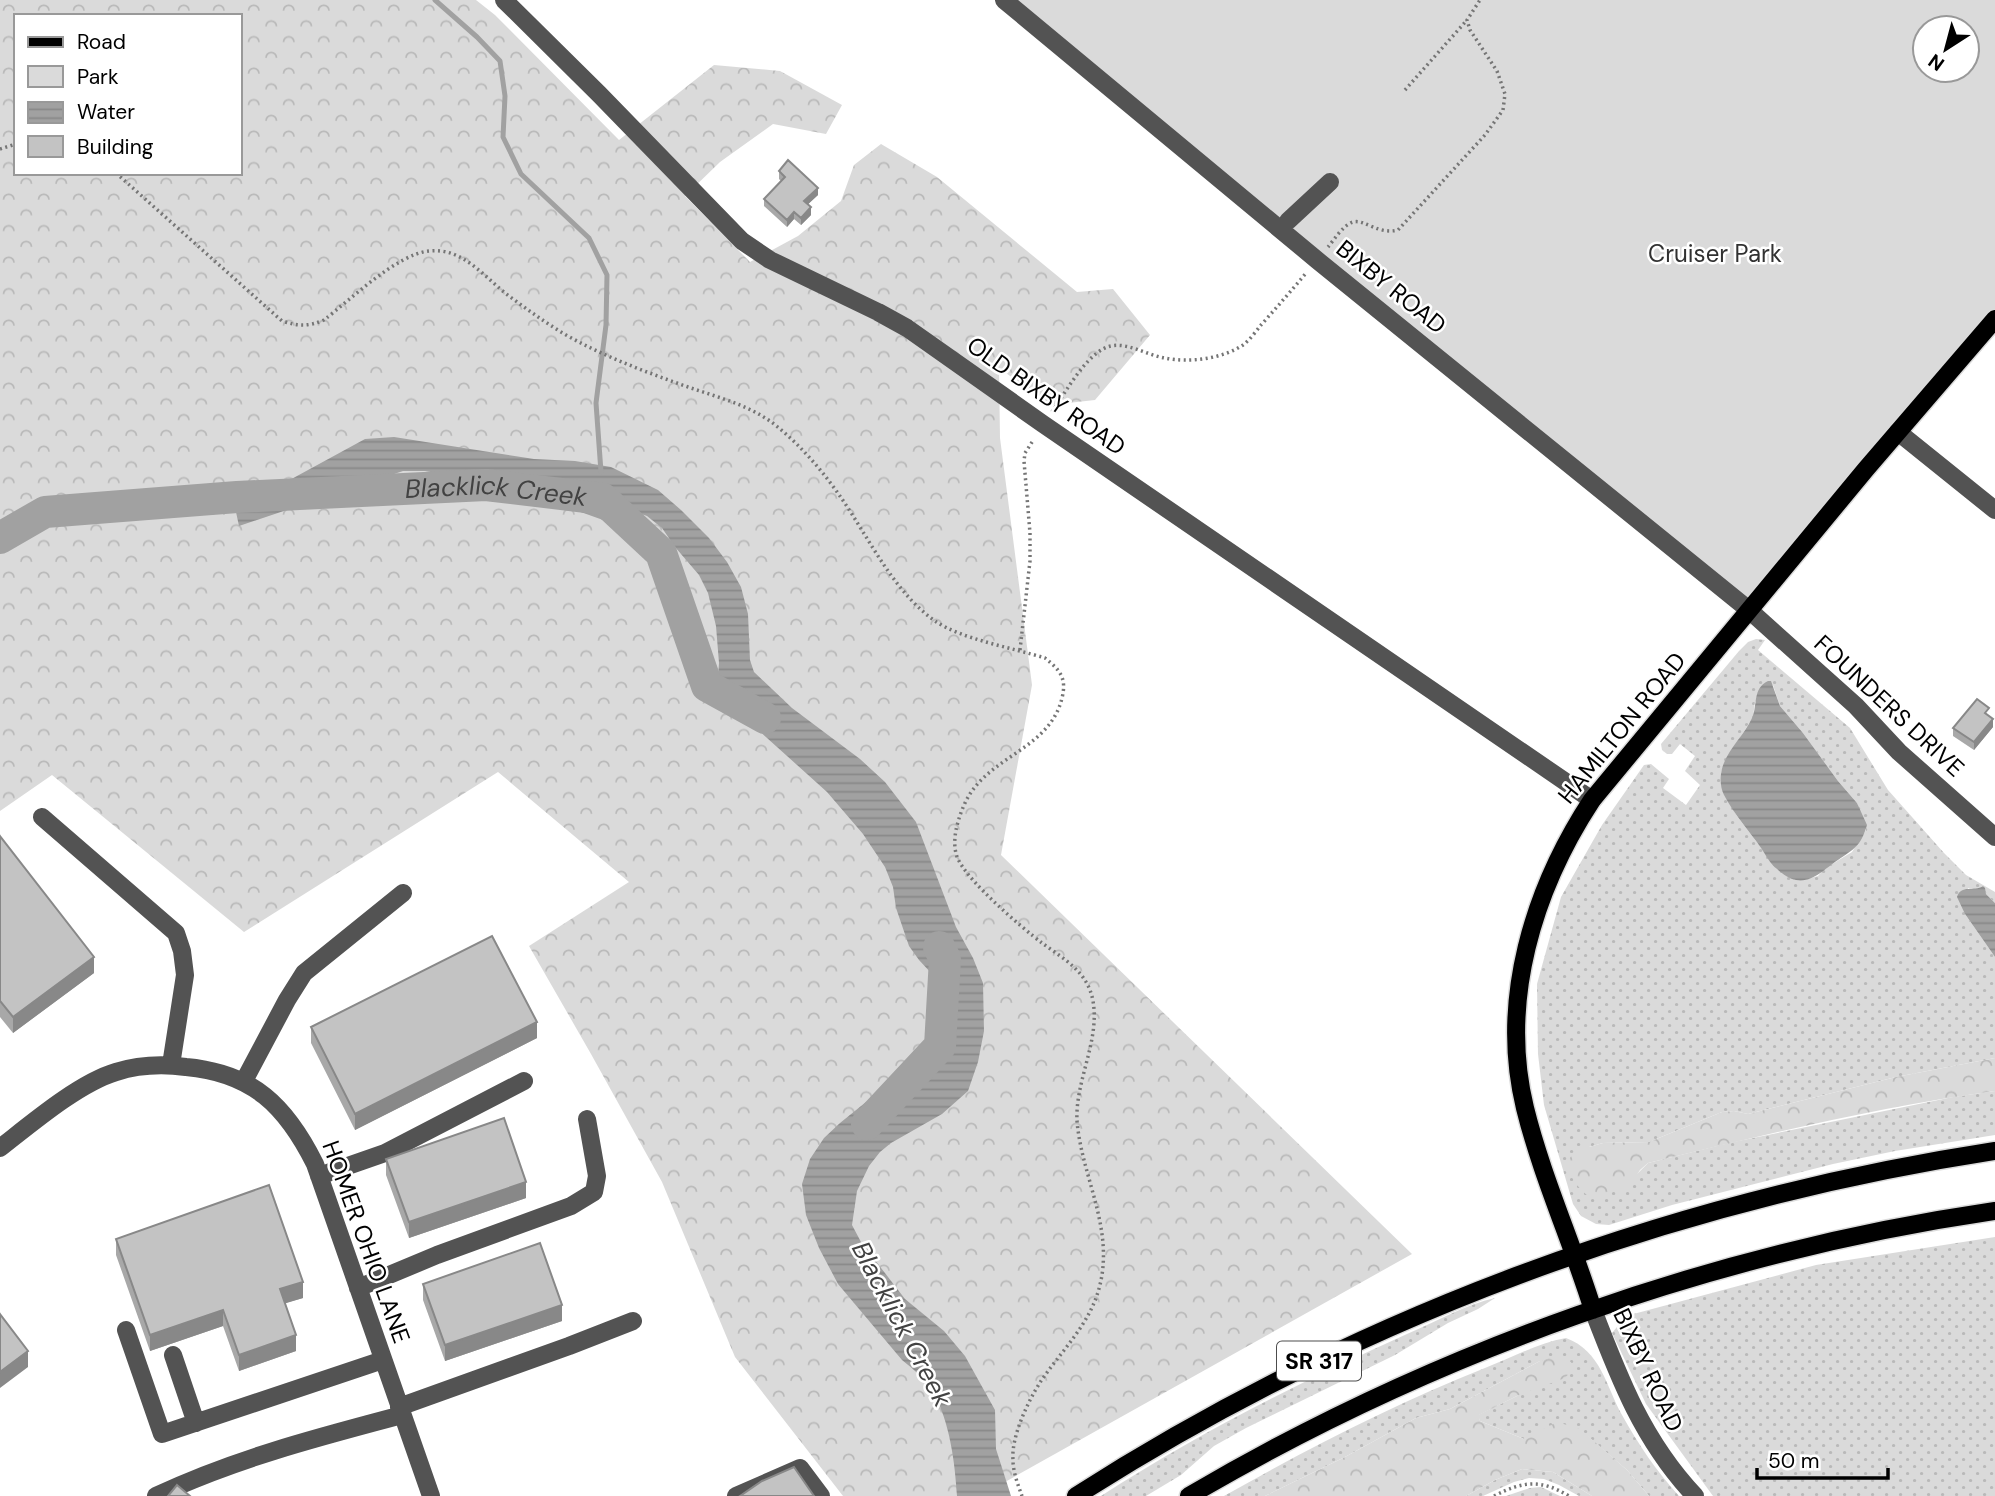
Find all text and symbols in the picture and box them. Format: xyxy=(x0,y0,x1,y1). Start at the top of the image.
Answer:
legend xyxy=(14,14,242,175)
north arrow xyxy=(1911,14,1981,84)
text: Road xyxy=(77,28,126,56)
text: N xyxy=(1923,48,1949,77)
text: Park xyxy=(77,63,119,91)
text: Water xyxy=(77,98,135,126)
text: Building xyxy=(77,133,154,161)
street label: BIXBY ROAD xyxy=(1330,233,1453,340)
park label: Cruiser Park xyxy=(1648,238,1782,269)
street label: OLD BIXBY ROAD xyxy=(961,329,1132,462)
water label: Blacklick Creek xyxy=(404,468,590,514)
street label: FOUNDERS DRIVE xyxy=(1808,628,1971,783)
street label: HAMILTON ROAD xyxy=(1551,646,1692,810)
street label: HOMER OHIO LANE xyxy=(315,1136,418,1347)
water label: Blacklick Creek xyxy=(844,1235,960,1413)
street label: BIXBY ROAD xyxy=(1606,1303,1691,1436)
road number: SR 317 xyxy=(1277,1342,1361,1380)
scale bar xyxy=(1757,1436,1888,1480)
text: 50 m xyxy=(1768,1447,1819,1475)

